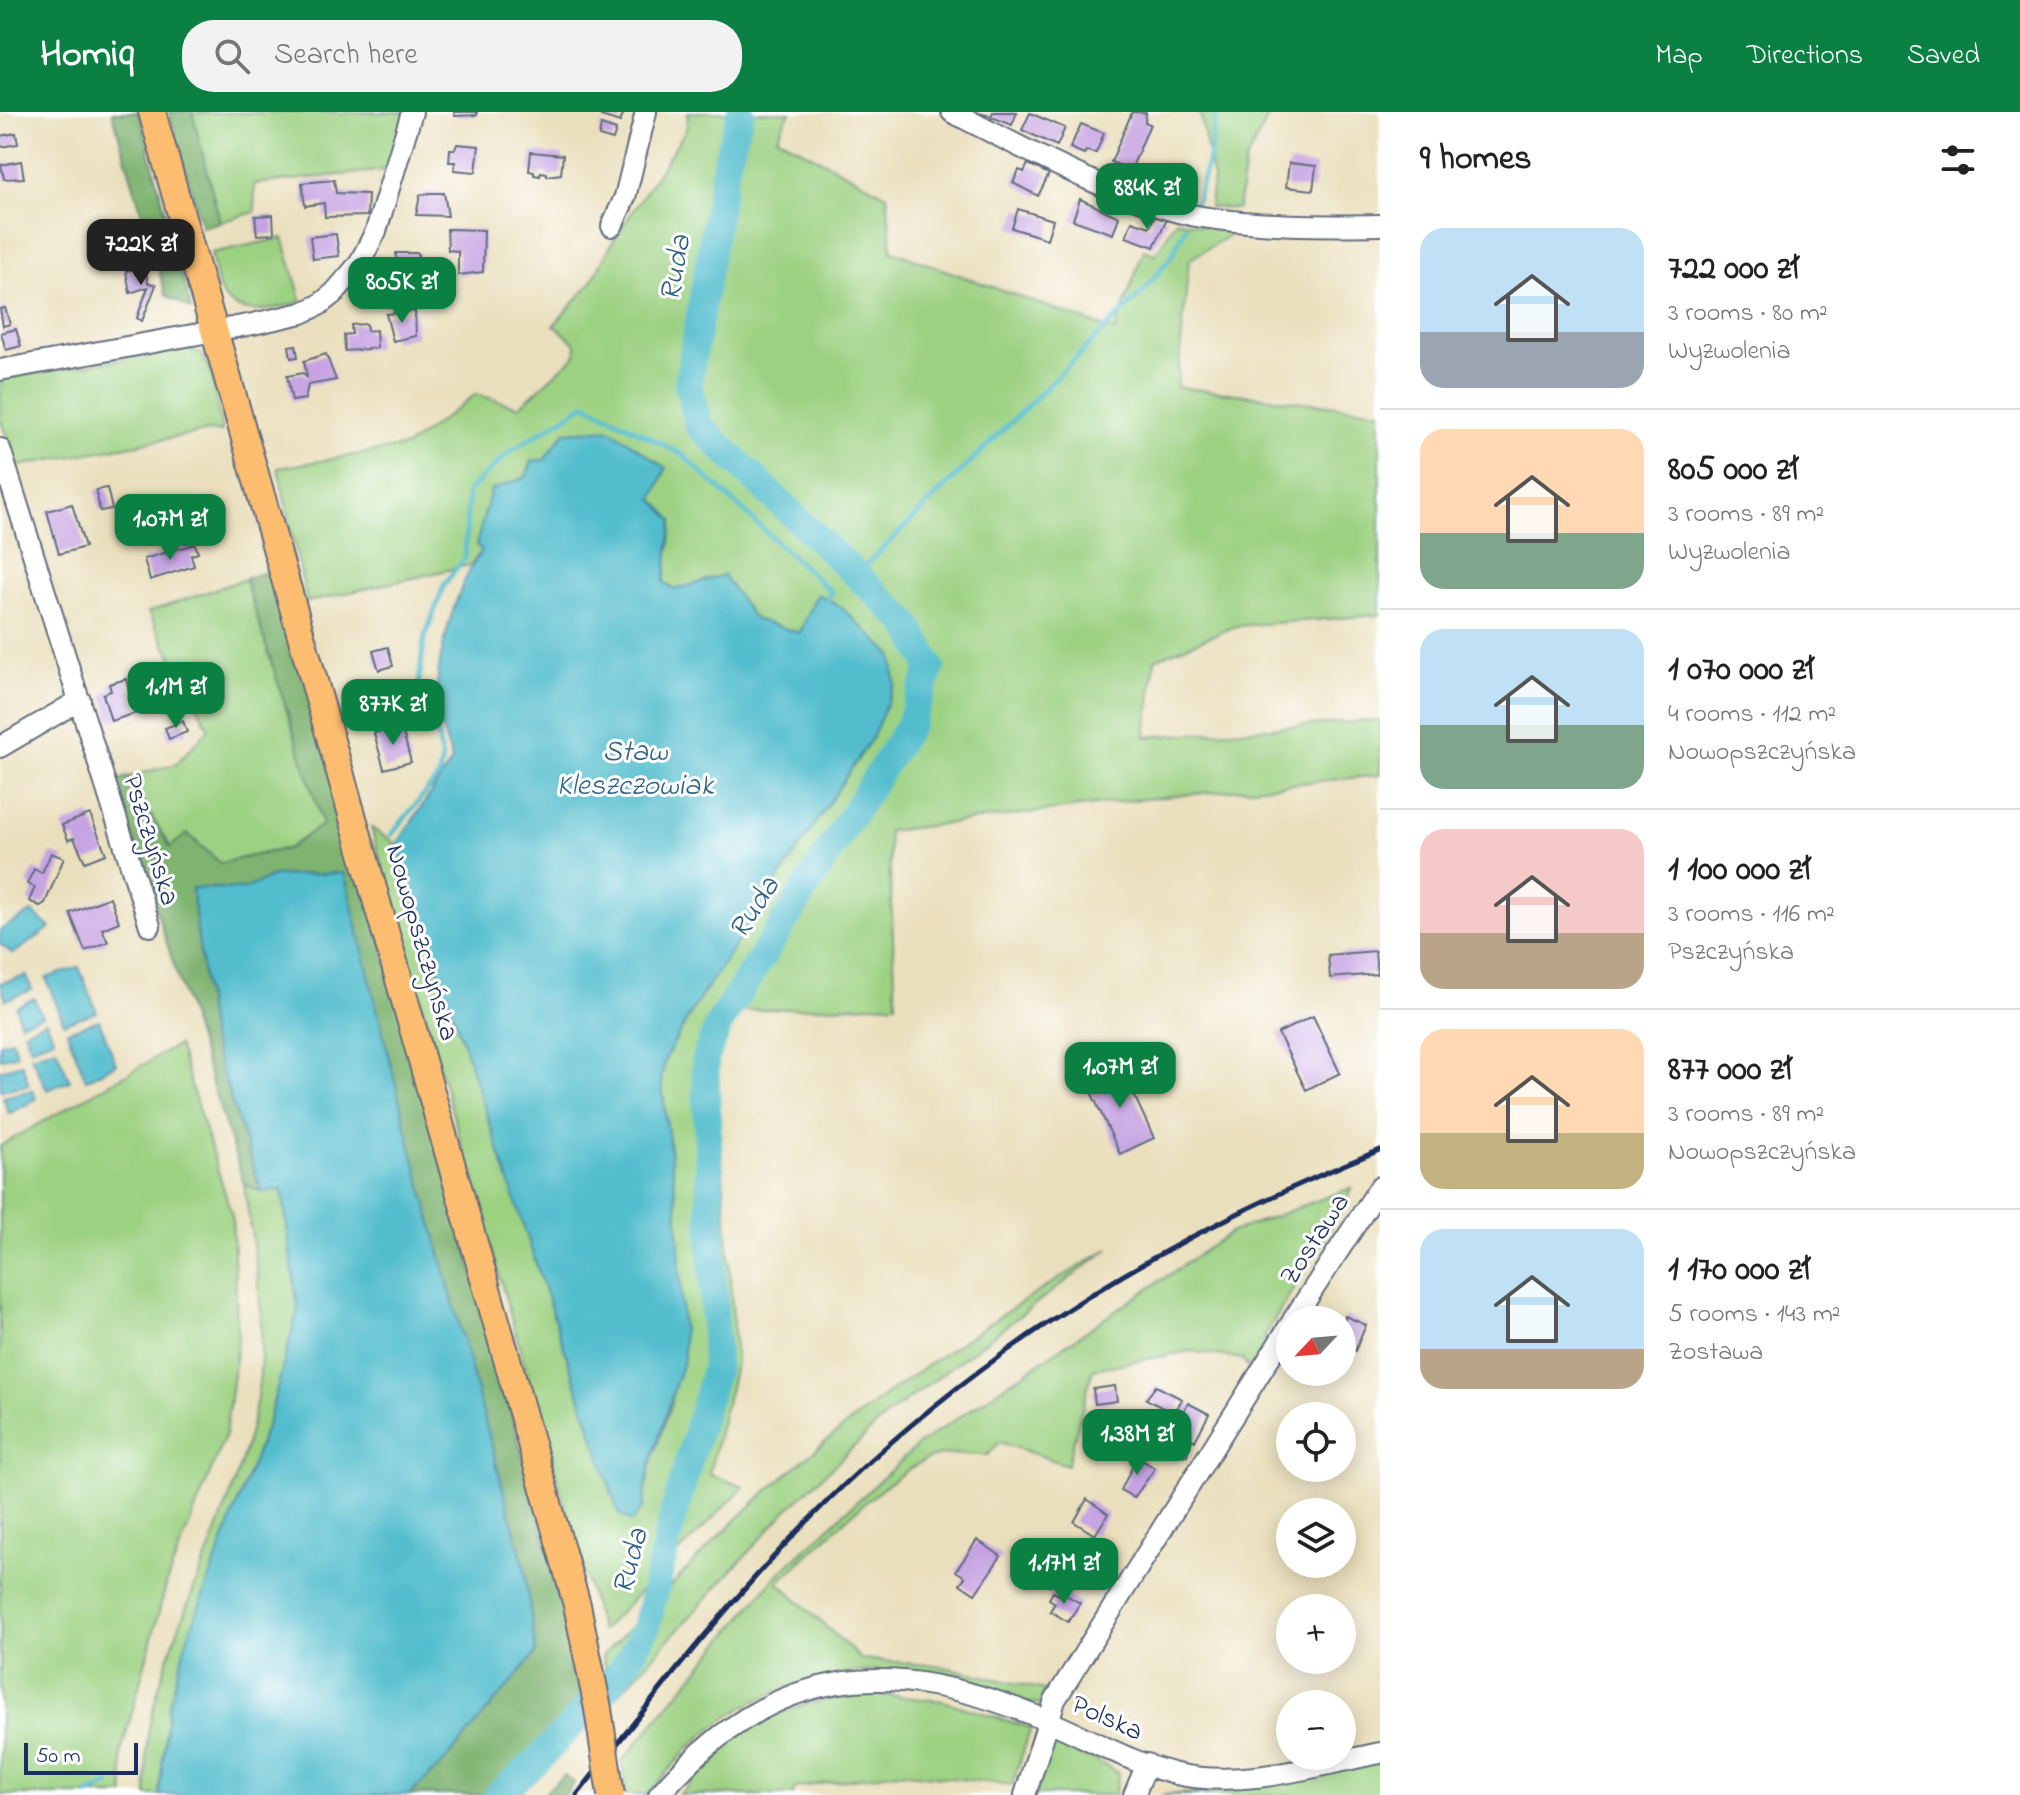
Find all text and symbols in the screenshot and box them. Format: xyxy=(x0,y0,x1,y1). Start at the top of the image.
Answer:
search box xyxy=(182,20,742,92)
text: Homiq xyxy=(40,28,134,84)
icon: search xyxy=(210,34,254,78)
text: Search here xyxy=(274,34,418,78)
text: Map xyxy=(1655,36,1703,77)
text: Directions xyxy=(1747,36,1863,77)
text: Saved xyxy=(1907,36,1980,77)
text: 9 homes xyxy=(1420,135,1532,185)
icon: filters xyxy=(1936,138,1980,182)
pin: 884K zł xyxy=(1073,163,1221,231)
text: 884K zł xyxy=(1114,170,1180,208)
pin: 722K zł xyxy=(67,219,215,287)
text: 722K zł xyxy=(105,226,177,264)
water label: Ruda xyxy=(649,231,705,305)
text: 722 000 zł xyxy=(1668,245,1799,295)
pin: 805K zł xyxy=(328,257,476,325)
icon: home xyxy=(1484,260,1580,356)
text: 805K zł xyxy=(366,264,438,302)
text: 3 rooms · 80 m² xyxy=(1668,295,1828,333)
text: Wyzwolenia xyxy=(1668,333,1791,371)
text: 805 000 zł xyxy=(1668,446,1798,496)
icon: home xyxy=(1484,461,1580,557)
pin: 1.07M zł xyxy=(87,494,253,562)
text: 3 rooms · 89 m² xyxy=(1668,496,1824,534)
text: 1.07M zł xyxy=(133,501,207,539)
text: Wyzwolenia xyxy=(1668,534,1791,572)
text: 1 070 000 zł xyxy=(1668,646,1814,696)
icon: home xyxy=(1484,661,1580,757)
pin: 1.1M zł xyxy=(102,662,250,730)
text: 1.1M zł xyxy=(146,669,206,707)
pin: 877K zł xyxy=(319,679,467,747)
text: 877K zł xyxy=(359,686,427,724)
text: 4 rooms · 112 m² xyxy=(1668,696,1836,734)
water label: Staw Kleszczowiak xyxy=(557,731,715,809)
text: Nowopszczyńska xyxy=(1668,734,1856,772)
street label: Pszczyńska xyxy=(110,769,189,911)
street label: Nowopszczyńska xyxy=(373,840,468,1046)
text: 1 100 000 zł xyxy=(1668,846,1811,896)
icon: home xyxy=(1484,861,1580,957)
water label: Ruda xyxy=(719,868,793,949)
text: 3 rooms · 116 m² xyxy=(1668,896,1835,934)
text: Pszczyńska xyxy=(1668,934,1794,972)
pin: 1.07M zł xyxy=(1037,1042,1203,1110)
text: 877 000 zł xyxy=(1668,1046,1792,1096)
text: 1.07M zł xyxy=(1083,1049,1157,1087)
icon: home xyxy=(1484,1061,1580,1157)
text: 3 rooms · 89 m² xyxy=(1668,1096,1824,1134)
text: Nowopszczyńska xyxy=(1668,1134,1856,1172)
street label: Zostawa xyxy=(1271,1186,1361,1294)
text: 1 170 000 zł xyxy=(1668,1246,1810,1296)
icon: home xyxy=(1484,1261,1580,1357)
text: 5 rooms · 143 m² xyxy=(1668,1296,1841,1334)
north arrow xyxy=(1276,1306,1356,1386)
map controls xyxy=(1276,1306,1356,1770)
text: Zostawa xyxy=(1668,1334,1763,1372)
button: locate xyxy=(1276,1402,1356,1482)
pin: 1.38M zł xyxy=(1054,1409,1220,1477)
text: 1.38M zł xyxy=(1100,1416,1174,1454)
button: layers xyxy=(1276,1498,1356,1578)
water label: Ruda xyxy=(602,1523,662,1600)
pin: 1.17M zł xyxy=(981,1538,1147,1606)
text: 1.17M zł xyxy=(1028,1545,1100,1583)
button: + xyxy=(1276,1594,1356,1674)
street label: Polska xyxy=(1064,1685,1149,1753)
button: − xyxy=(1276,1690,1356,1770)
scale bar xyxy=(24,1739,138,1775)
text: 50 m xyxy=(36,1741,81,1773)

